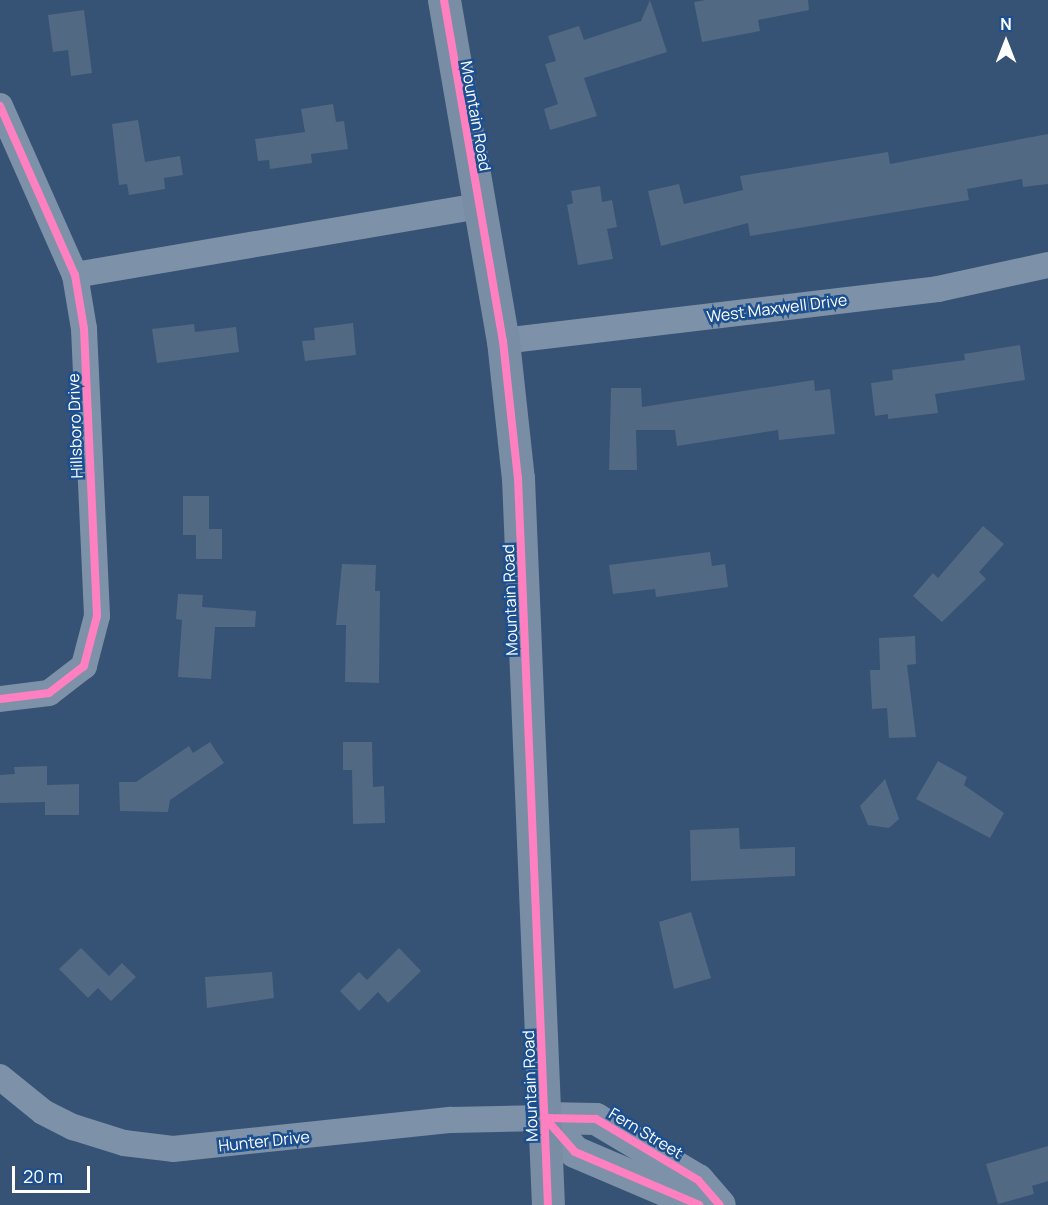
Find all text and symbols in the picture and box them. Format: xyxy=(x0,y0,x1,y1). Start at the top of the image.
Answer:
north arrow xyxy=(976,12,1036,72)
text: N xyxy=(1000,13,1012,35)
street label: Mountain Road xyxy=(457,59,495,173)
street label: West Maxwell Drive xyxy=(706,290,848,326)
street label: Hillsboro Drive xyxy=(64,373,86,479)
street label: Mountain Road xyxy=(498,544,522,656)
street label: Mountain Road xyxy=(518,1030,542,1142)
street label: Fern Street xyxy=(606,1103,686,1163)
street label: Hunter Drive xyxy=(217,1127,311,1155)
scale bar xyxy=(15,1154,93,1192)
text: 20 m xyxy=(23,1164,63,1188)

